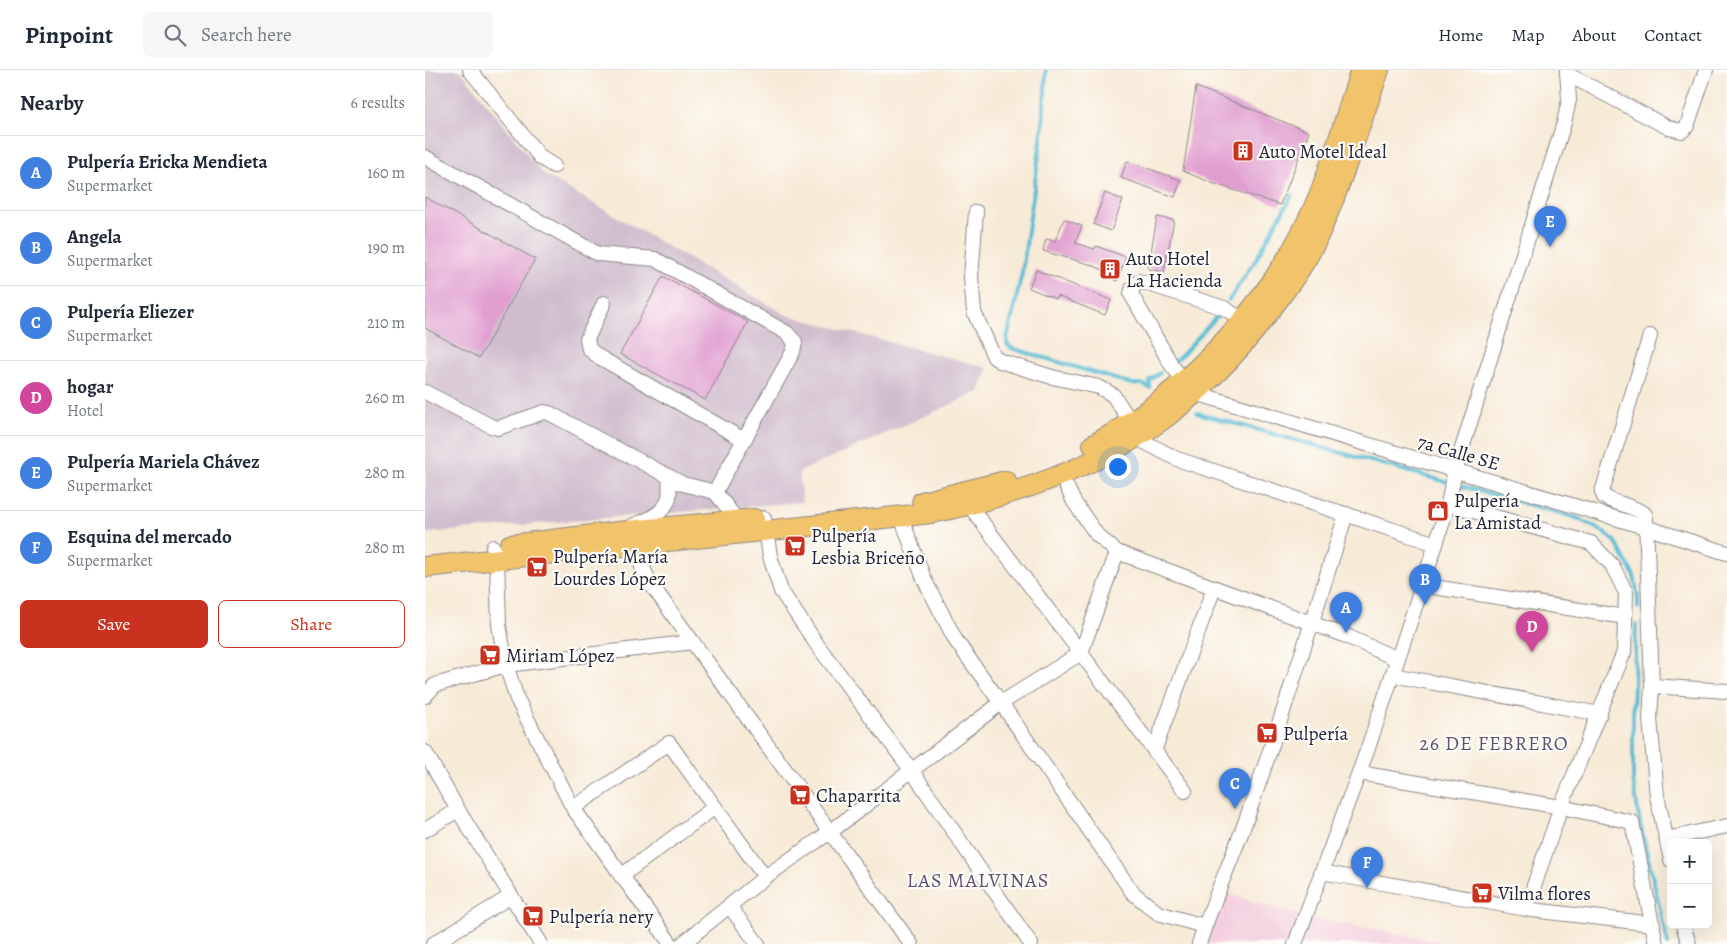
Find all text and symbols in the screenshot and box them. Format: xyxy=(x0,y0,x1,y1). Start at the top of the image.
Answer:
search box xyxy=(143,12,493,57)
text: Pinpoint xyxy=(25,19,113,51)
icon: search xyxy=(161,21,189,49)
text: Search here xyxy=(201,22,291,48)
text: Home xyxy=(1438,23,1483,47)
text: Map xyxy=(1511,23,1544,47)
text: About xyxy=(1572,23,1616,47)
text: Contact xyxy=(1644,23,1702,47)
text: Nearby xyxy=(20,89,83,117)
text: 6 results xyxy=(351,92,405,114)
building icon: Auto Motel Ideal xyxy=(1231,139,1255,163)
place label: Auto Motel Ideal xyxy=(1258,139,1387,165)
text: Pulpería Ericka Mendieta xyxy=(67,149,268,175)
text: A xyxy=(31,162,41,184)
text: 160 m xyxy=(367,162,405,184)
text: Supermarket xyxy=(67,175,153,197)
pin: E xyxy=(1534,206,1566,247)
text: Angela xyxy=(67,224,122,250)
text: B xyxy=(31,237,41,259)
text: 190 m xyxy=(367,237,405,259)
place label: Auto Hotel La Hacienda xyxy=(1125,246,1223,294)
text: Supermarket xyxy=(67,250,153,272)
building icon: Auto Hotel La Hacienda xyxy=(1098,257,1122,281)
text: Pulpería Eliezer xyxy=(67,299,194,325)
text: C xyxy=(31,312,41,334)
text: 210 m xyxy=(367,312,405,334)
text: Supermarket xyxy=(67,325,153,347)
text: hogar xyxy=(67,374,114,400)
text: D xyxy=(30,387,42,409)
text: 260 m xyxy=(365,387,405,409)
text: Hotel xyxy=(67,400,103,422)
street label: 7a Calle SE xyxy=(1415,429,1503,477)
text: Pulpería Mariela Chávez xyxy=(67,449,260,475)
your location xyxy=(1105,454,1131,480)
text: E xyxy=(31,462,41,484)
text: 280 m xyxy=(365,462,405,484)
text: Supermarket xyxy=(67,475,153,497)
place label: Pulpería La Amistad xyxy=(1454,488,1542,536)
shop icon: Pulpería La Amistad xyxy=(1426,499,1450,523)
place label: Pulpería Lesbia Briceño xyxy=(811,523,925,571)
text: Esquina del mercado xyxy=(67,524,232,550)
supermarket icon: Pulpería Lesbia Briceño xyxy=(783,534,807,558)
text: F xyxy=(32,537,40,559)
text: 280 m xyxy=(365,537,405,559)
place label: Pulpería María Lourdes López xyxy=(553,544,669,592)
text: Supermarket xyxy=(67,550,153,572)
supermarket icon: Pulpería María Lourdes López xyxy=(525,555,549,579)
pin: B xyxy=(1409,564,1441,605)
pin: A xyxy=(1330,592,1362,633)
button: Save xyxy=(20,600,208,648)
button: Share xyxy=(218,600,405,648)
pin: D xyxy=(1516,611,1548,652)
supermarket icon: Miriam López xyxy=(478,643,502,667)
place label: Miriam López xyxy=(506,643,615,669)
supermarket icon: Pulpería xyxy=(1255,721,1279,745)
place label: Pulpería xyxy=(1283,721,1349,747)
district label: 26 DE FEBRERO xyxy=(1419,730,1569,757)
pin: C xyxy=(1219,768,1251,809)
supermarket icon: Chaparrita xyxy=(788,783,812,807)
place label: Chaparrita xyxy=(816,783,901,809)
map controls xyxy=(1667,839,1712,929)
button: + xyxy=(1667,839,1712,884)
pin: F xyxy=(1351,847,1383,888)
district label: LAS MALVINAS xyxy=(907,867,1049,894)
supermarket icon: Vilma flores xyxy=(1470,881,1494,905)
place label: Vilma flores xyxy=(1497,881,1591,907)
button: − xyxy=(1667,884,1712,929)
supermarket icon: Pulpería nery xyxy=(521,904,545,928)
place label: Pulpería nery xyxy=(549,904,654,930)

